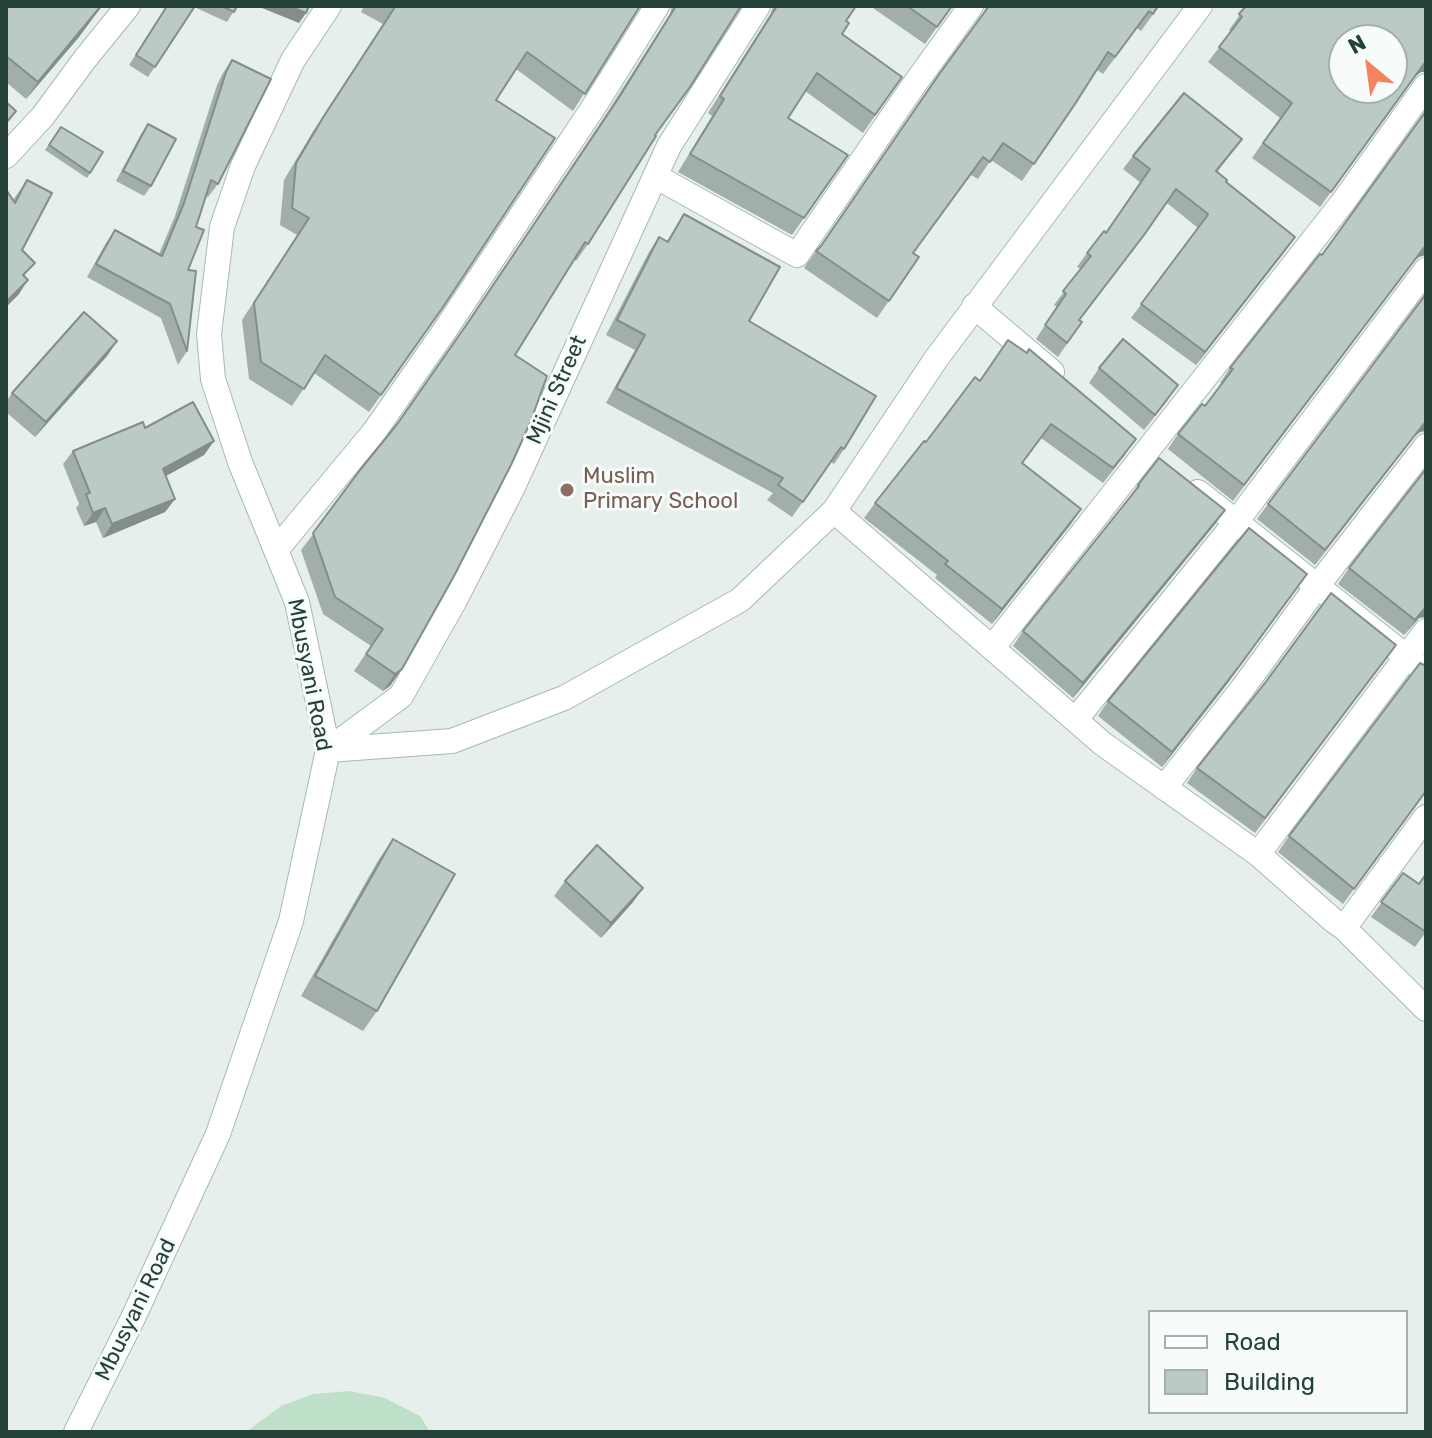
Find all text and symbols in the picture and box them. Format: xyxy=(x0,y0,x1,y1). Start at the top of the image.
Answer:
north arrow xyxy=(1328,24,1408,104)
text: N xyxy=(1344,29,1371,60)
street label: Mjini Street xyxy=(521,332,593,448)
place label: Muslim Primary School xyxy=(583,464,738,516)
marker: Muslim Primary School xyxy=(558,481,576,499)
street label: Mbusyani Road xyxy=(281,597,337,753)
street label: Mbusyani Road xyxy=(90,1235,182,1385)
legend xyxy=(1148,1310,1408,1414)
text: Road xyxy=(1224,1328,1281,1356)
text: Building xyxy=(1224,1368,1315,1396)

